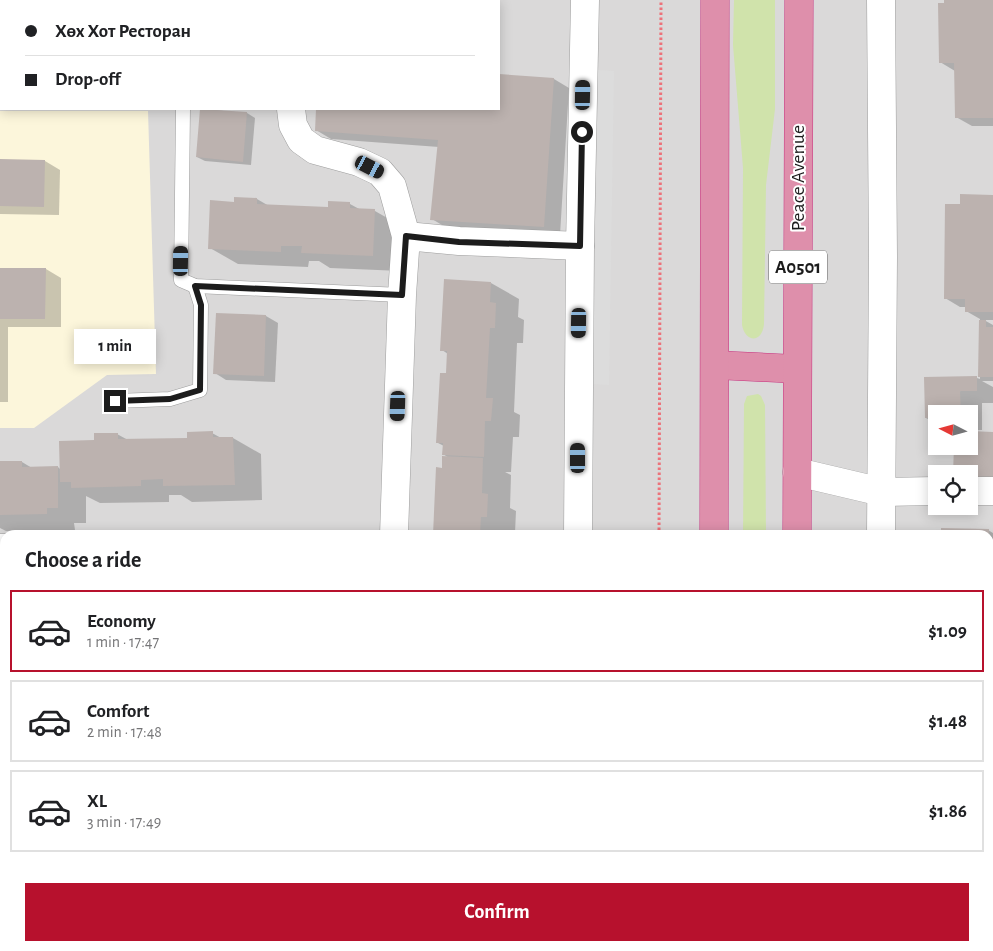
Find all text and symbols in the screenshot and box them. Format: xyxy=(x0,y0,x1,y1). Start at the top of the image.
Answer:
text: Хөх Хот Ресторан xyxy=(55,22,191,41)
text: Drop-off xyxy=(55,70,120,89)
car xyxy=(575,80,590,110)
route start xyxy=(571,121,593,143)
street label: Peace Avenue xyxy=(788,125,808,231)
car xyxy=(353,154,386,180)
car xyxy=(173,246,188,276)
road number: A0501 xyxy=(769,250,827,284)
car xyxy=(571,308,586,338)
callout: 1 min xyxy=(74,328,156,364)
text: 1 min xyxy=(98,338,132,354)
route end xyxy=(104,390,126,412)
car xyxy=(389,391,406,421)
north arrow xyxy=(928,405,978,455)
map controls xyxy=(928,405,978,515)
car xyxy=(570,443,585,473)
button: locate xyxy=(928,465,978,515)
text: Choose a ride xyxy=(25,549,141,571)
icon: car xyxy=(27,609,72,654)
text: Economy xyxy=(87,612,156,631)
text: $1.09 xyxy=(928,622,967,641)
text: 1 min · 17:47 xyxy=(87,634,159,650)
icon: car xyxy=(27,699,72,744)
text: Comfort xyxy=(87,702,149,721)
text: $1.48 xyxy=(928,712,967,731)
text: 2 min · 17:48 xyxy=(87,724,162,740)
icon: car xyxy=(27,789,72,834)
text: XL xyxy=(87,792,107,811)
text: $1.86 xyxy=(929,802,967,821)
text: 3 min · 17:49 xyxy=(87,814,161,830)
button: Confirm xyxy=(25,883,969,941)

